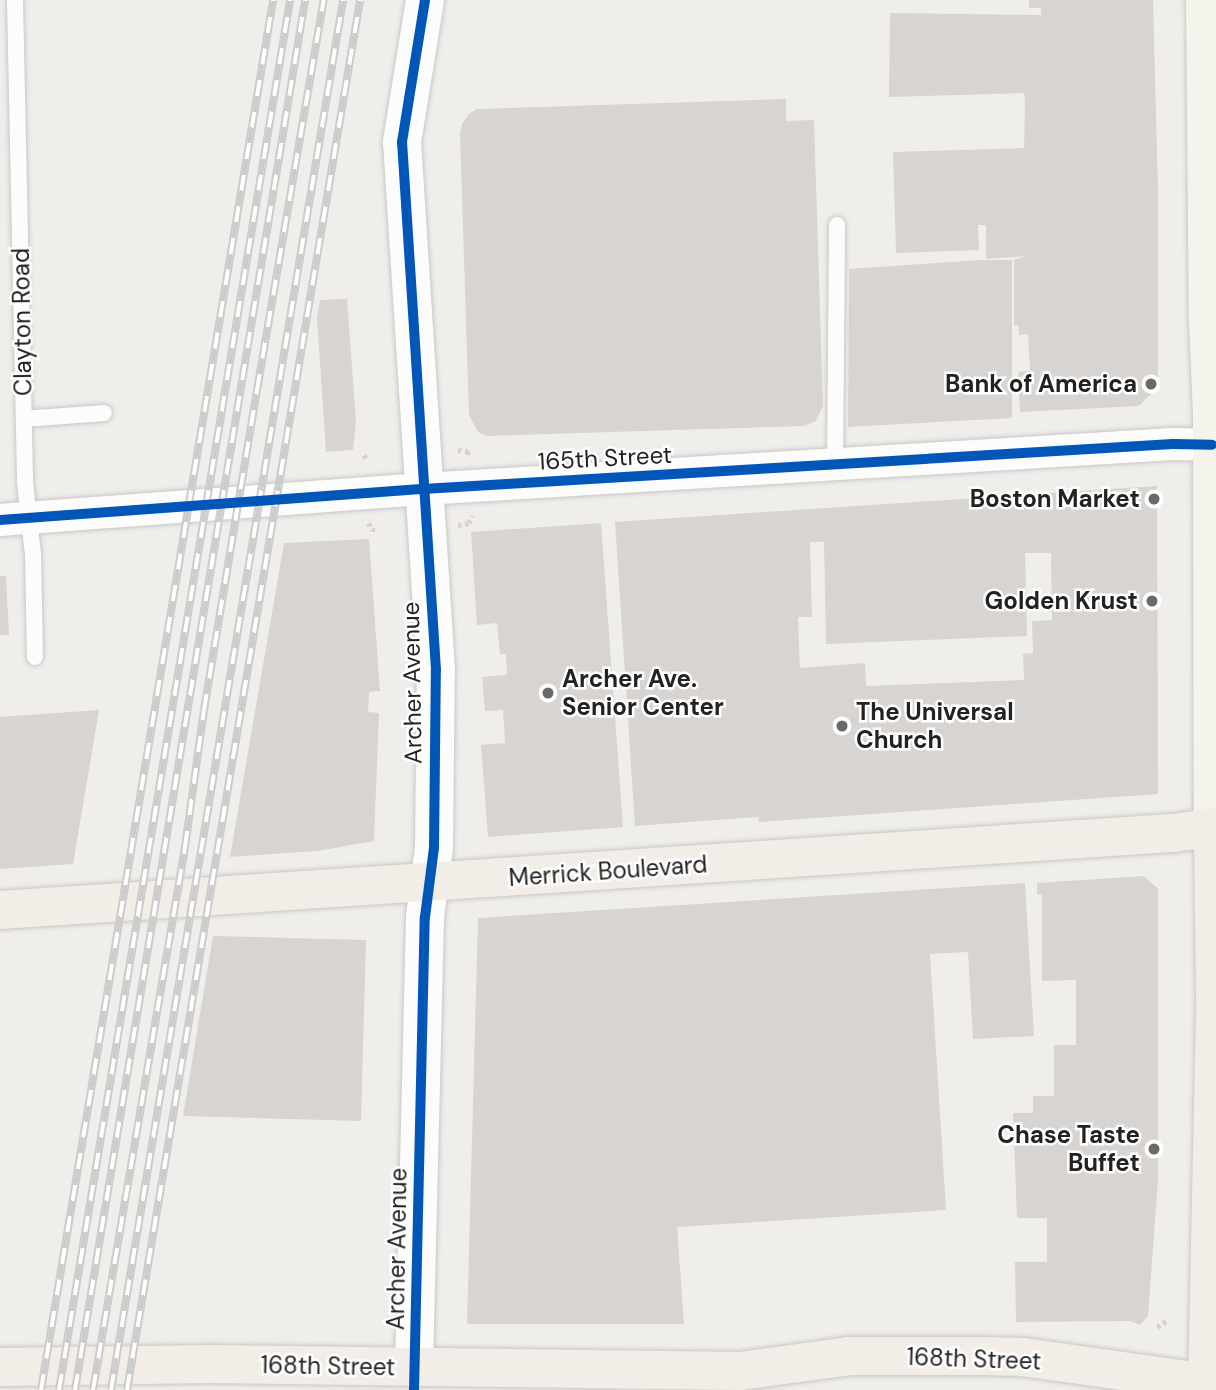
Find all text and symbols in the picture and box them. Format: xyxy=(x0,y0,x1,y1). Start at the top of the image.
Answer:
street label: Clayton Road xyxy=(6,248,38,396)
place label: Bank of America xyxy=(945,370,1137,398)
marker: Bank of America xyxy=(1143,376,1159,392)
street label: 165th Street xyxy=(537,440,673,476)
place label: Boston Market xyxy=(970,485,1140,513)
marker: Boston Market xyxy=(1146,491,1162,507)
place label: Golden Krust xyxy=(985,587,1138,615)
marker: Golden Krust xyxy=(1144,593,1160,609)
street label: Archer Avenue xyxy=(396,602,428,764)
place label: Archer Ave. Senior Center xyxy=(562,665,724,721)
marker: Archer Ave. Senior Center xyxy=(540,685,556,701)
place label: The Universal Church xyxy=(856,698,1014,754)
marker: The Universal Church xyxy=(834,718,850,734)
street label: Merrick Boulevard xyxy=(508,850,708,892)
place label: Chase Taste Buffet xyxy=(997,1121,1140,1177)
marker: Chase Taste Buffet xyxy=(1146,1141,1162,1157)
street label: Archer Avenue xyxy=(381,1168,413,1330)
street label: 168th Street xyxy=(906,1342,1042,1376)
street label: 168th Street xyxy=(260,1350,396,1382)

